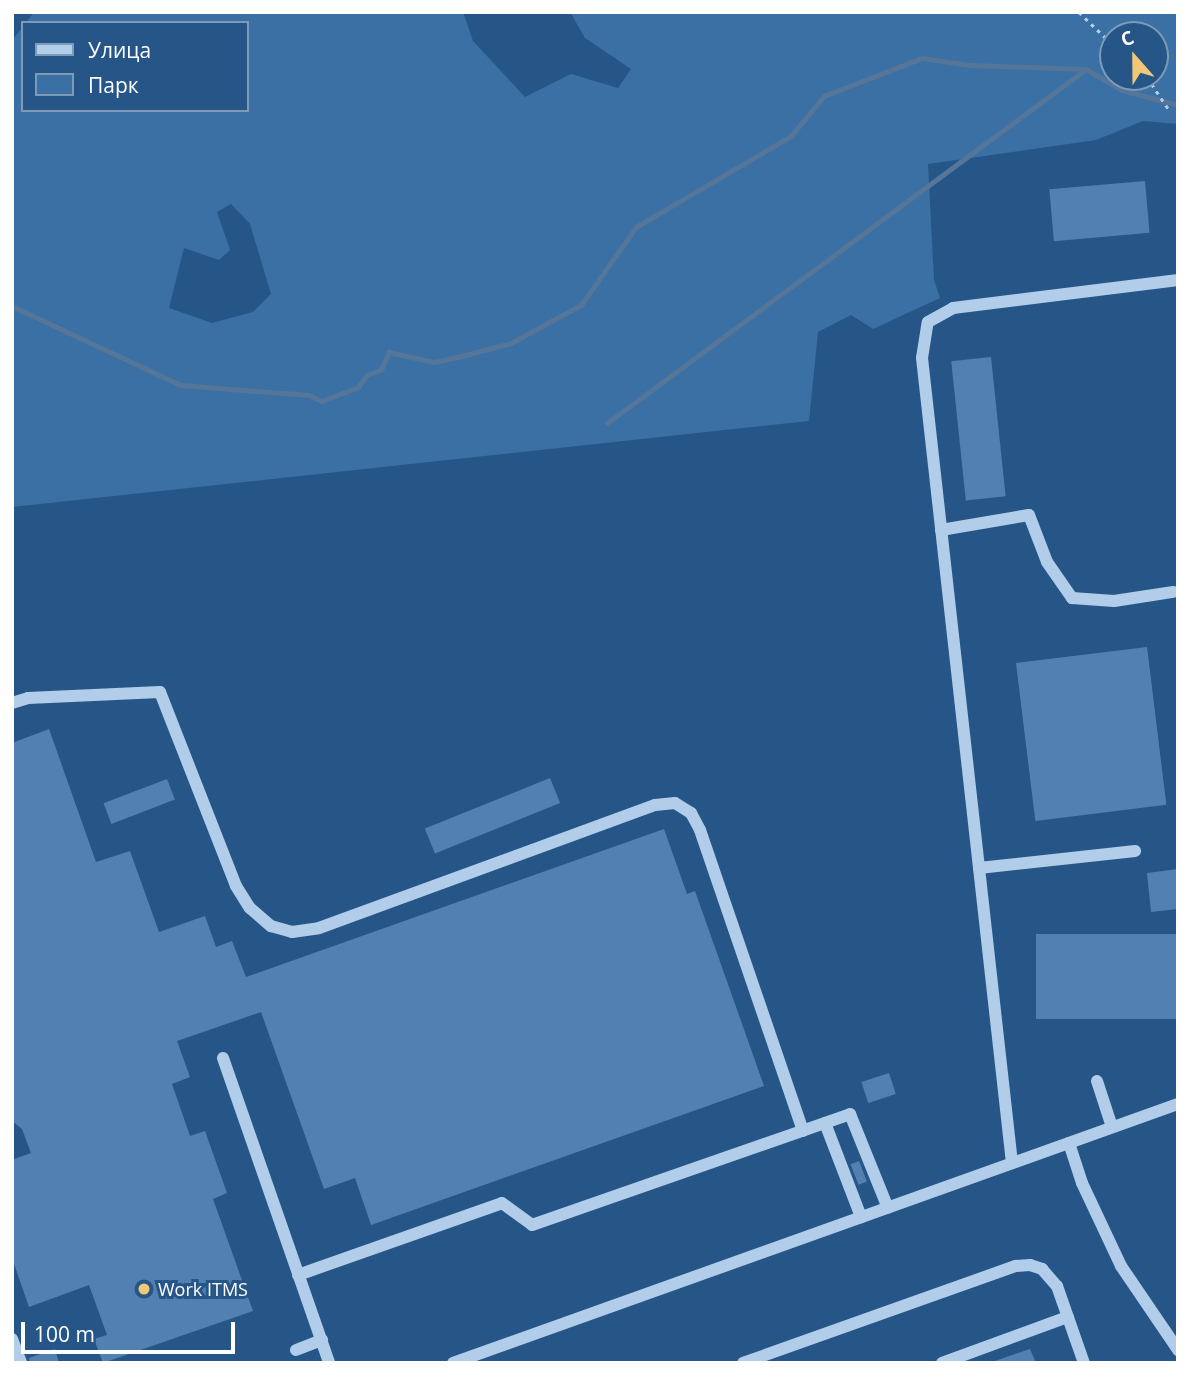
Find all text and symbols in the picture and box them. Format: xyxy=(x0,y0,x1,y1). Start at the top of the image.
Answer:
legend xyxy=(21,21,248,112)
north arrow xyxy=(1099,21,1169,91)
text: С xyxy=(1117,24,1137,53)
text: Улица xyxy=(88,36,151,64)
text: Парк xyxy=(88,71,139,99)
place label: Work ITMS xyxy=(158,1278,248,1300)
marker: Work ITMS xyxy=(136,1281,152,1297)
scale bar xyxy=(24,1308,238,1352)
text: 100 m xyxy=(34,1320,95,1348)

